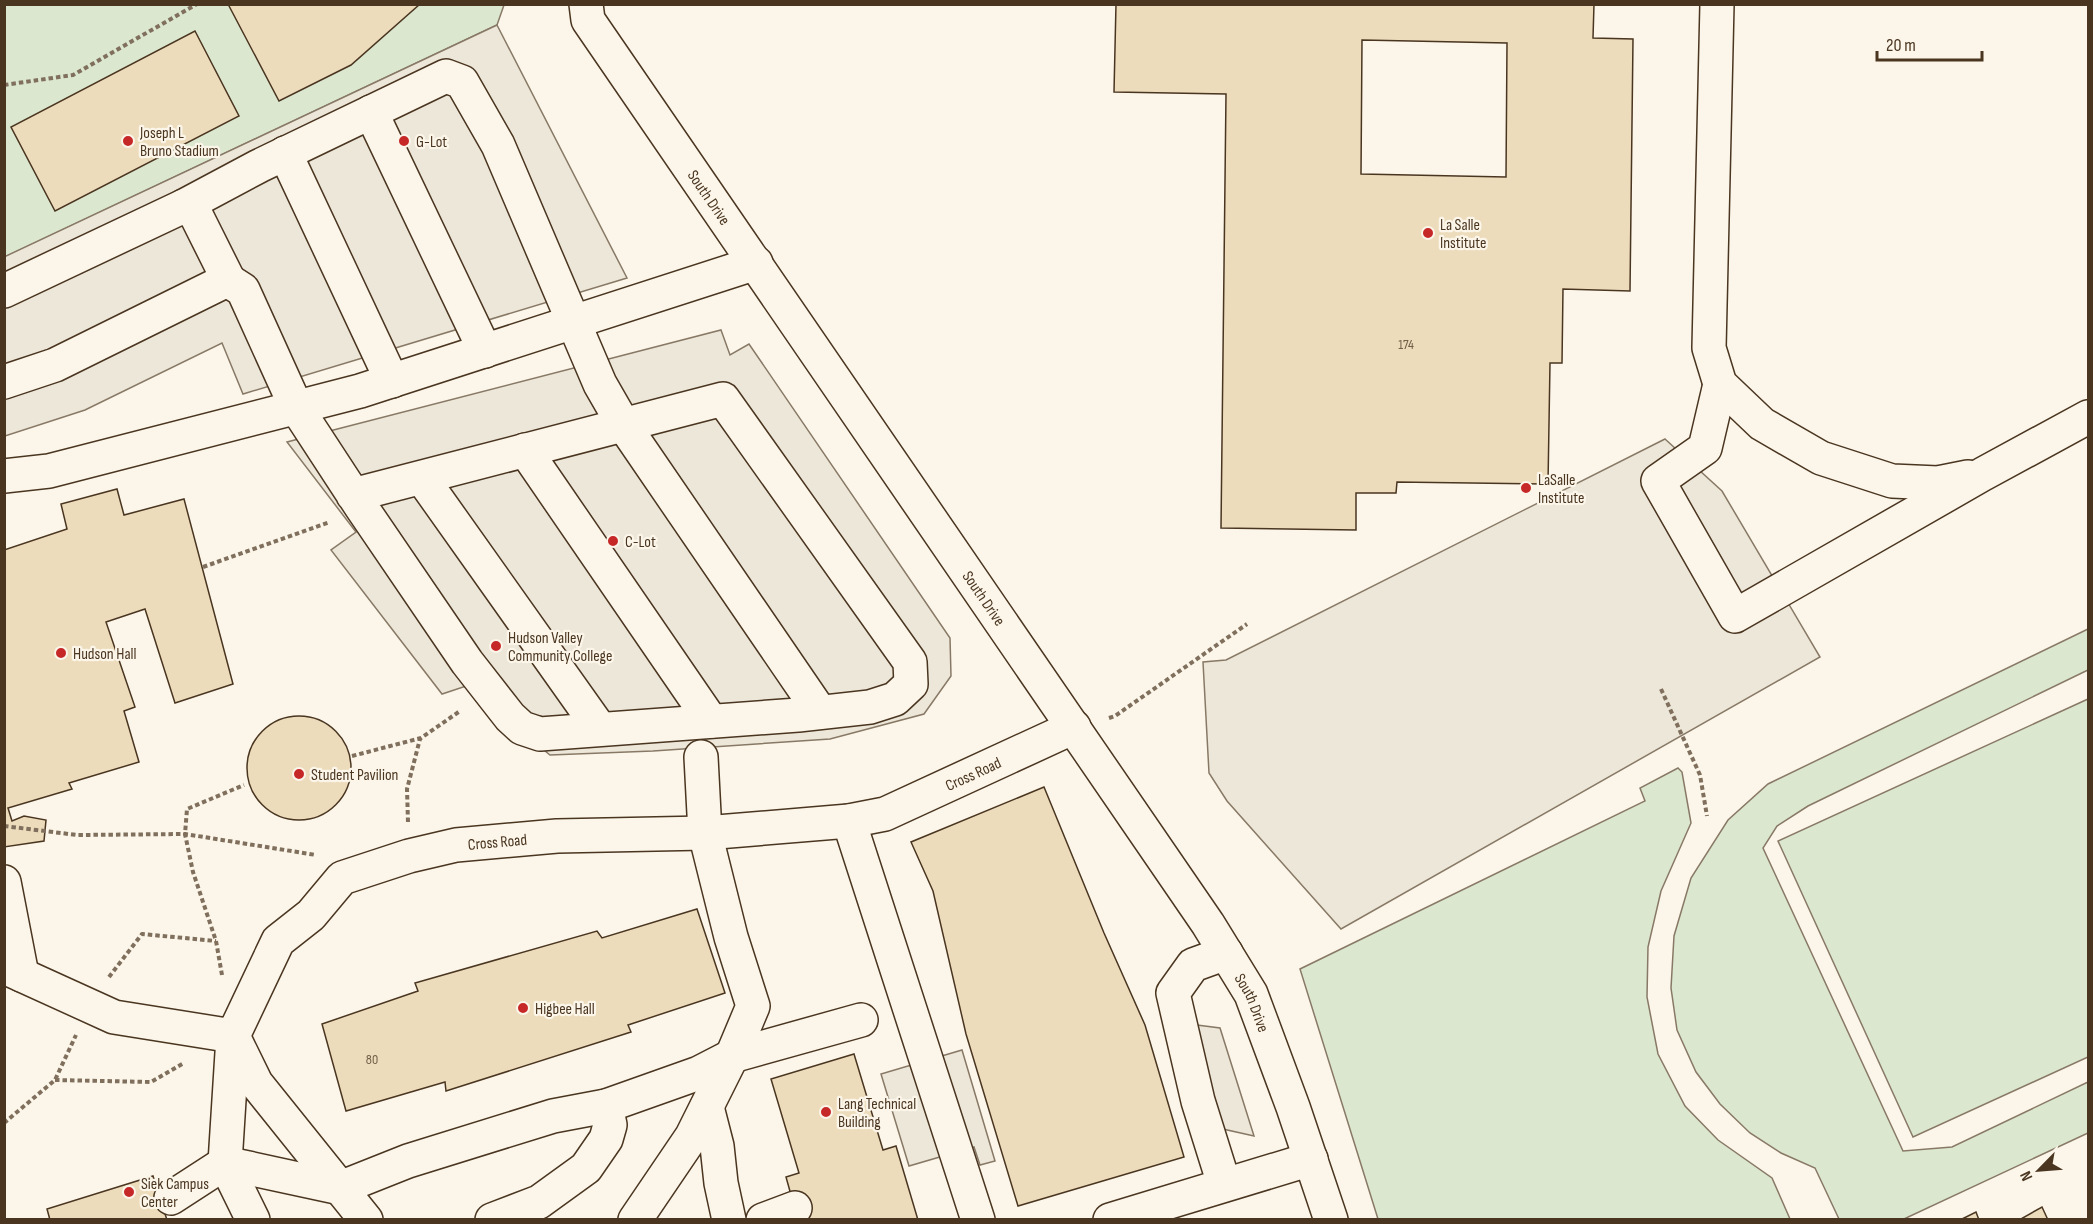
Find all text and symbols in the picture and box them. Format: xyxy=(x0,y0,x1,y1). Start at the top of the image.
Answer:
scale bar xyxy=(1877,24,1982,62)
text: 20 m xyxy=(1886,35,1916,56)
place label: Joseph L Bruno Stadium xyxy=(139,124,219,161)
place label: G-Lot xyxy=(416,133,447,152)
marker: Joseph L Bruno Stadium xyxy=(121,134,135,148)
marker: G-Lot xyxy=(397,134,411,148)
street label: South Drive xyxy=(683,167,734,229)
place label: La Salle Institute xyxy=(1440,216,1486,253)
marker: La Salle Institute xyxy=(1421,226,1435,240)
house number: 174 xyxy=(1398,336,1414,353)
place label: LaSalle Institute xyxy=(1538,471,1584,508)
marker: LaSalle Institute xyxy=(1519,481,1533,495)
place label: C-Lot xyxy=(625,533,656,552)
marker: C-Lot xyxy=(606,534,620,548)
street label: South Drive xyxy=(958,568,1009,630)
place label: Hudson Valley Community College xyxy=(508,629,612,666)
marker: Hudson Valley Community College xyxy=(489,639,503,653)
place label: Hudson Hall xyxy=(73,645,137,664)
marker: Hudson Hall xyxy=(54,646,68,660)
street label: Cross Road xyxy=(943,754,1005,796)
place label: Student Pavilion xyxy=(311,766,398,785)
marker: Student Pavilion xyxy=(292,767,306,781)
street label: Cross Road xyxy=(467,831,528,855)
street label: South Drive xyxy=(1230,970,1272,1035)
place label: Higbee Hall xyxy=(535,1000,595,1019)
marker: Higbee Hall xyxy=(516,1001,530,1015)
house number: 80 xyxy=(366,1051,378,1068)
place label: Lang Technical Building xyxy=(838,1095,916,1132)
marker: Lang Technical Building xyxy=(819,1105,833,1119)
north arrow xyxy=(2009,1140,2069,1200)
text: N xyxy=(2016,1168,2037,1184)
place label: Siek Campus Center xyxy=(141,1175,209,1212)
marker: Siek Campus Center xyxy=(122,1185,136,1199)

